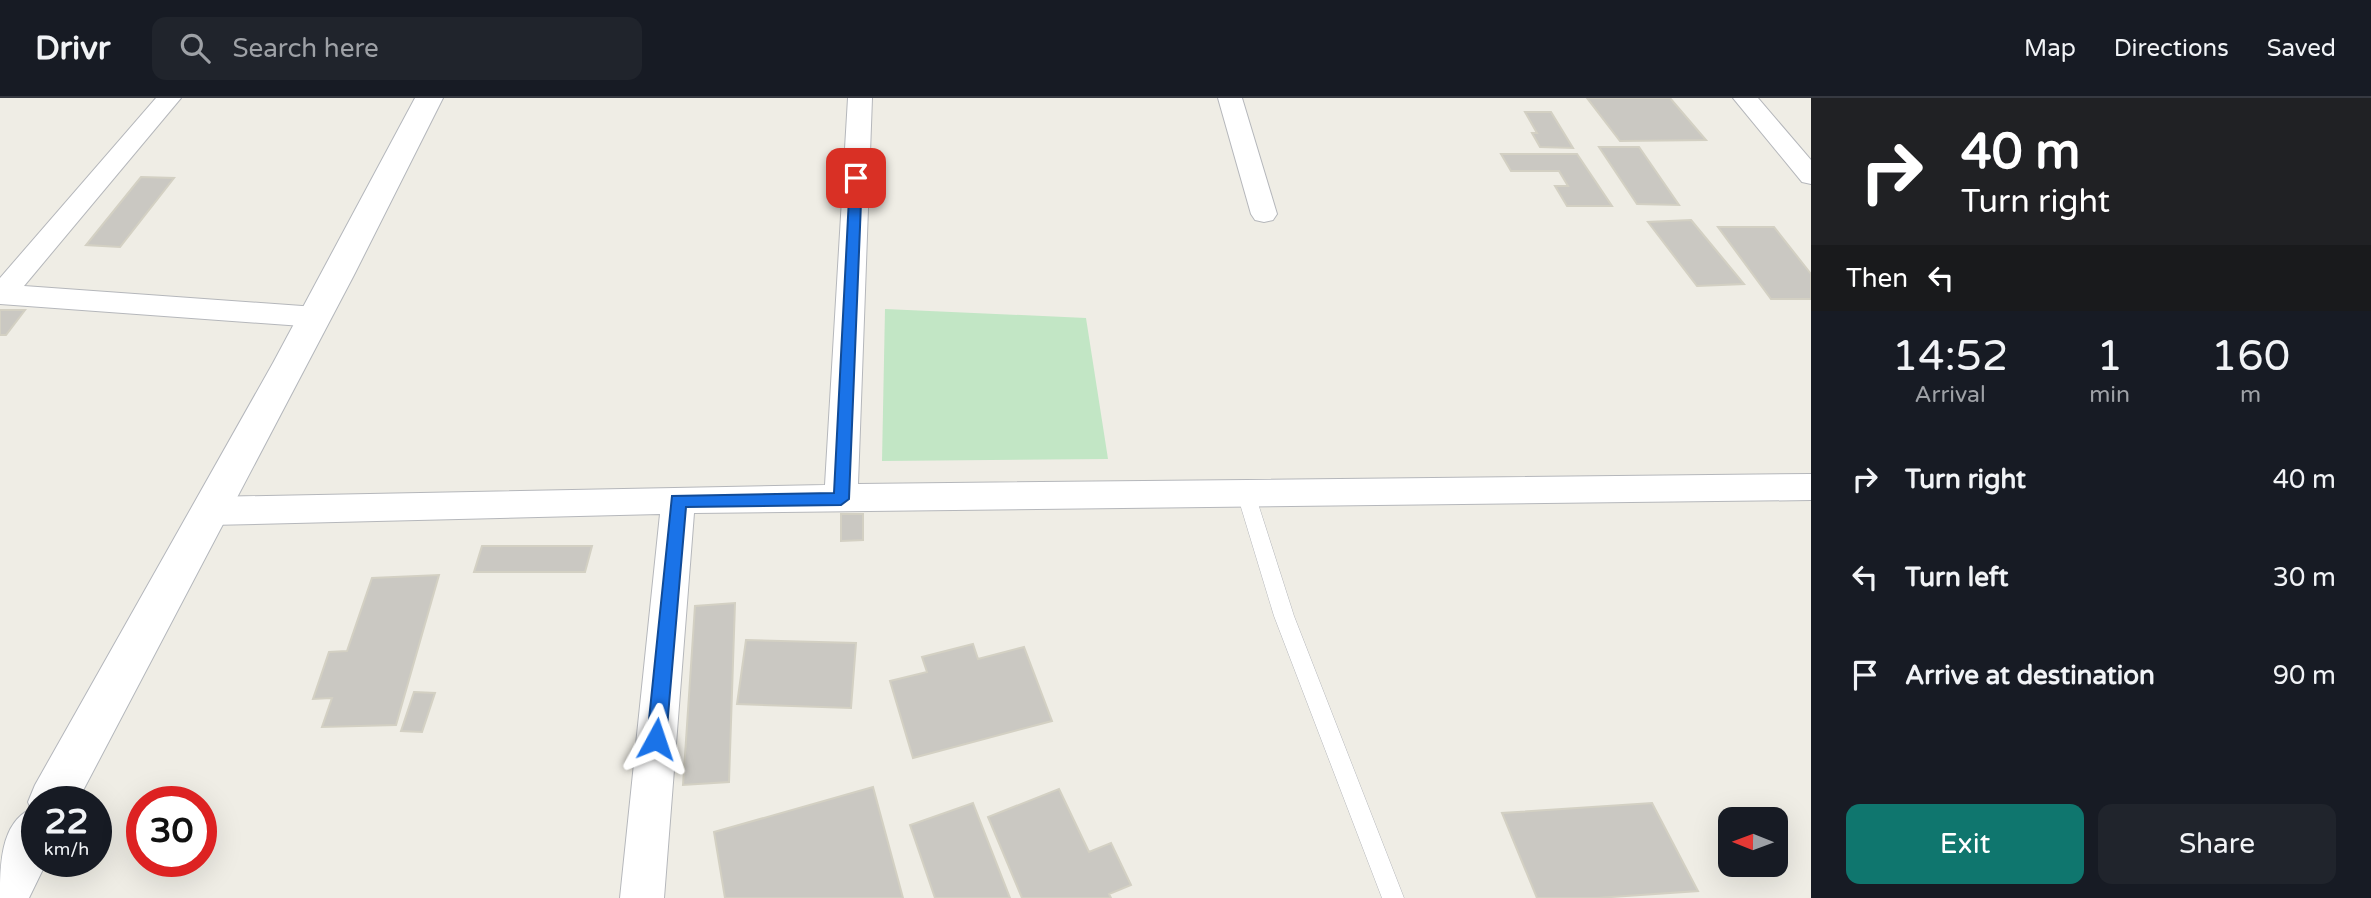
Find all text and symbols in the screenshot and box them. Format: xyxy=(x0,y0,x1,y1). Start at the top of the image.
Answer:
search box xyxy=(152,17,642,80)
text: Drivr xyxy=(35,29,110,68)
icon: search xyxy=(176,29,214,67)
text: Search here xyxy=(232,33,379,64)
text: Map xyxy=(2024,34,2076,63)
text: Directions xyxy=(2114,34,2229,63)
text: Saved xyxy=(2267,34,2336,63)
text: 40 m xyxy=(1961,123,2080,182)
icon: right xyxy=(1846,126,1937,217)
pin xyxy=(826,148,886,208)
icon: arrive xyxy=(837,159,875,197)
text: Turn right xyxy=(1961,183,2110,221)
icon: left xyxy=(1922,259,1960,297)
text: Then xyxy=(1846,263,1908,294)
text: 14:52 xyxy=(1892,331,2008,382)
text: 1 xyxy=(2096,331,2123,382)
text: 160 xyxy=(2211,331,2290,382)
text: Arrival xyxy=(1915,381,1986,409)
text: min xyxy=(2089,381,2130,409)
text: m xyxy=(2240,381,2261,409)
icon: right xyxy=(1846,460,1884,498)
text: Turn right xyxy=(1905,464,2026,495)
text: 40 m xyxy=(2273,464,2336,495)
icon: left xyxy=(1846,558,1884,596)
text: Turn left xyxy=(1905,562,2008,593)
text: 30 m xyxy=(2273,562,2336,593)
icon: arrive xyxy=(1846,656,1884,694)
text: Arrive at destination xyxy=(1905,660,2155,691)
text: 90 m xyxy=(2273,660,2336,691)
position arrow xyxy=(619,702,693,776)
speed limit sign: 30 xyxy=(126,786,217,877)
text: 22 xyxy=(45,801,88,843)
button: Exit xyxy=(1846,804,2084,884)
button: Share xyxy=(2098,804,2336,884)
north arrow xyxy=(1718,807,1788,877)
map controls xyxy=(1718,807,1788,877)
text: km/h xyxy=(44,838,89,860)

